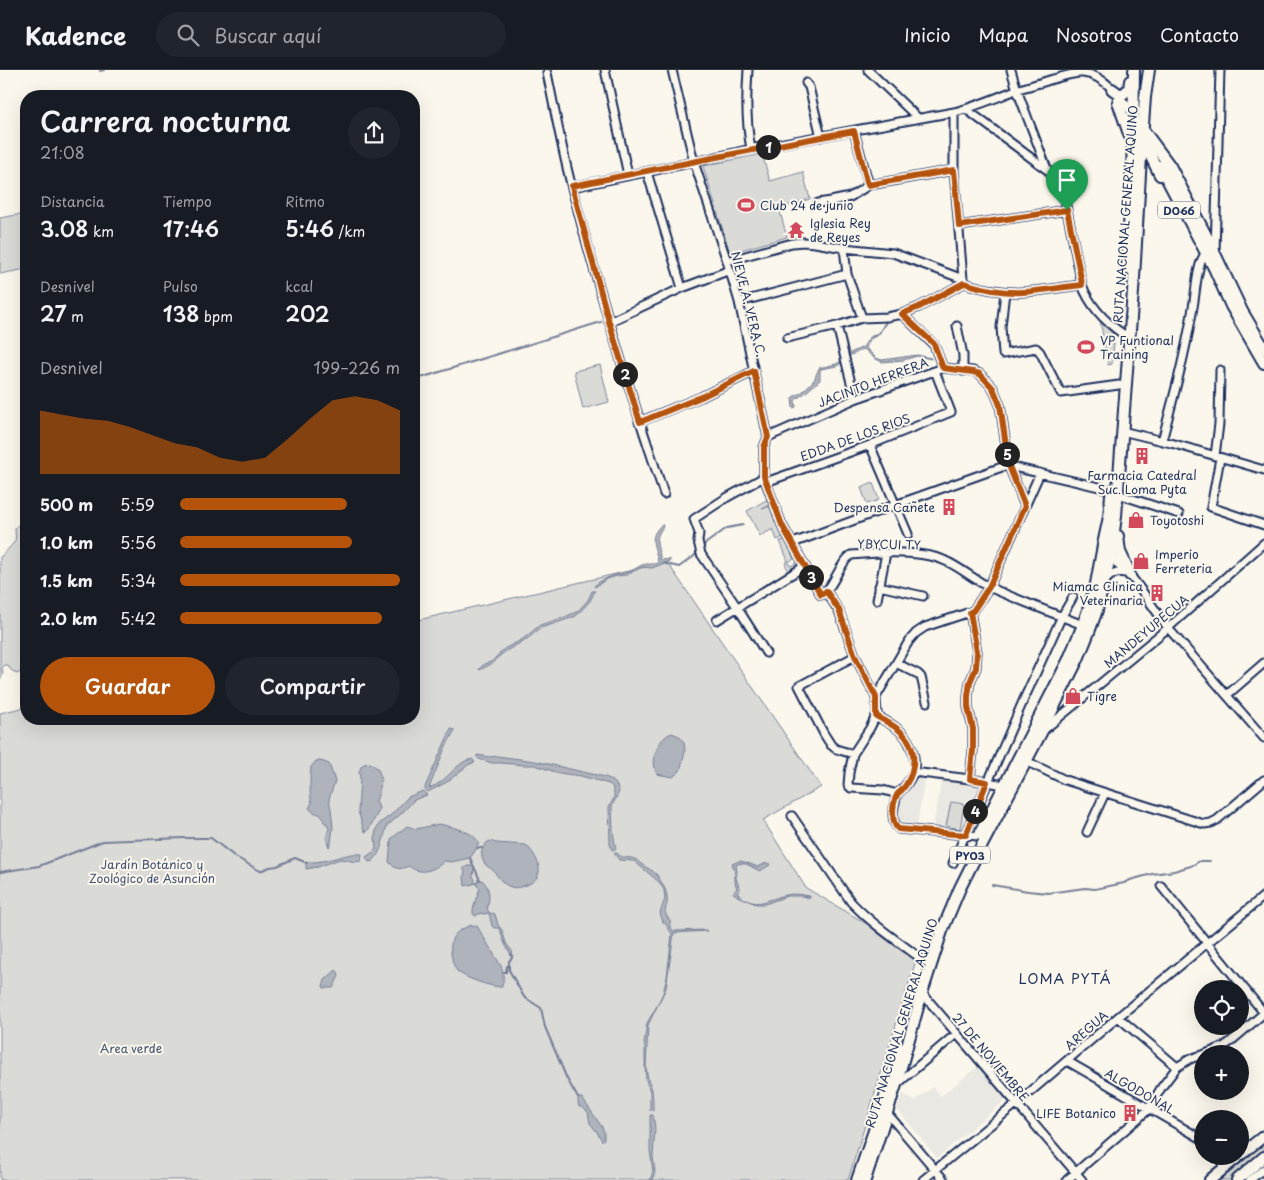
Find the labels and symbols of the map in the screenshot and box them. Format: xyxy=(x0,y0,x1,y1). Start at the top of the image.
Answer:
street label: RUTA NACIONAL GENERAL AQUINO xyxy=(1108,104,1142,324)
pin: 1 xyxy=(756,134,780,160)
pin xyxy=(1046,159,1088,210)
sports icon: Club 24 de junio xyxy=(736,195,756,215)
place label: Club 24 de junio xyxy=(760,196,854,214)
road number: D066 xyxy=(1158,202,1200,218)
place label: Iglesia Rey de Reyes xyxy=(810,214,871,246)
temple icon: Iglesia Rey de Reyes xyxy=(786,220,806,240)
street label: NIEVE A. VERA C. xyxy=(727,249,771,359)
place label: VP Funtional Training xyxy=(1100,331,1174,363)
sports icon: VP Funtional Training xyxy=(1076,337,1096,357)
street label: JACINTO HERRERA xyxy=(815,353,931,411)
pin: 2 xyxy=(612,362,638,386)
street label: EDDA DE LOS RIOS xyxy=(797,409,913,465)
pin: 5 xyxy=(994,442,1020,466)
building icon: Farmacia Catedral Suc. Loma Pyta xyxy=(1132,446,1152,466)
place label: Farmacia Catedral Suc. Loma Pyta xyxy=(1087,466,1197,498)
building icon: Despensa Cañete xyxy=(939,497,959,517)
place label: Despensa Cañete xyxy=(834,498,935,516)
shop icon: Toyotoshi xyxy=(1126,510,1146,530)
place label: Toyotoshi xyxy=(1150,511,1204,529)
street label: YBYCUI TY xyxy=(857,534,921,554)
place label: Imperio Ferreteria xyxy=(1155,545,1213,577)
shop icon: Imperio Ferreteria xyxy=(1131,551,1151,571)
pin: 3 xyxy=(798,564,824,590)
place label: Miamac Clinica Veterinaria xyxy=(1053,577,1143,609)
building icon: Miamac Clinica Veterinaria xyxy=(1147,583,1167,603)
street label: MANDEYUPECUA xyxy=(1100,590,1192,672)
shop icon: Tigre xyxy=(1063,686,1083,706)
place label: Tigre xyxy=(1087,687,1117,705)
pin: 4 xyxy=(962,798,988,824)
road number: PY03 xyxy=(950,846,990,864)
park label: Jardín Botánico y Zoológico de Asunción xyxy=(89,855,215,887)
street label: RUTA NACIONAL GENERAL AQUINO xyxy=(860,916,942,1130)
district label: LOMA PYTÁ xyxy=(1019,968,1111,989)
street label: AREGUA xyxy=(1060,1006,1112,1054)
street label: 27 DE NOVIEMBRE xyxy=(949,1009,1033,1105)
park label: Area verde xyxy=(100,1039,162,1057)
street label: ALGODONAL xyxy=(1102,1064,1179,1118)
building icon: LIFE Botanico xyxy=(1120,1103,1140,1123)
place label: LIFE Botanico xyxy=(1036,1104,1116,1122)

